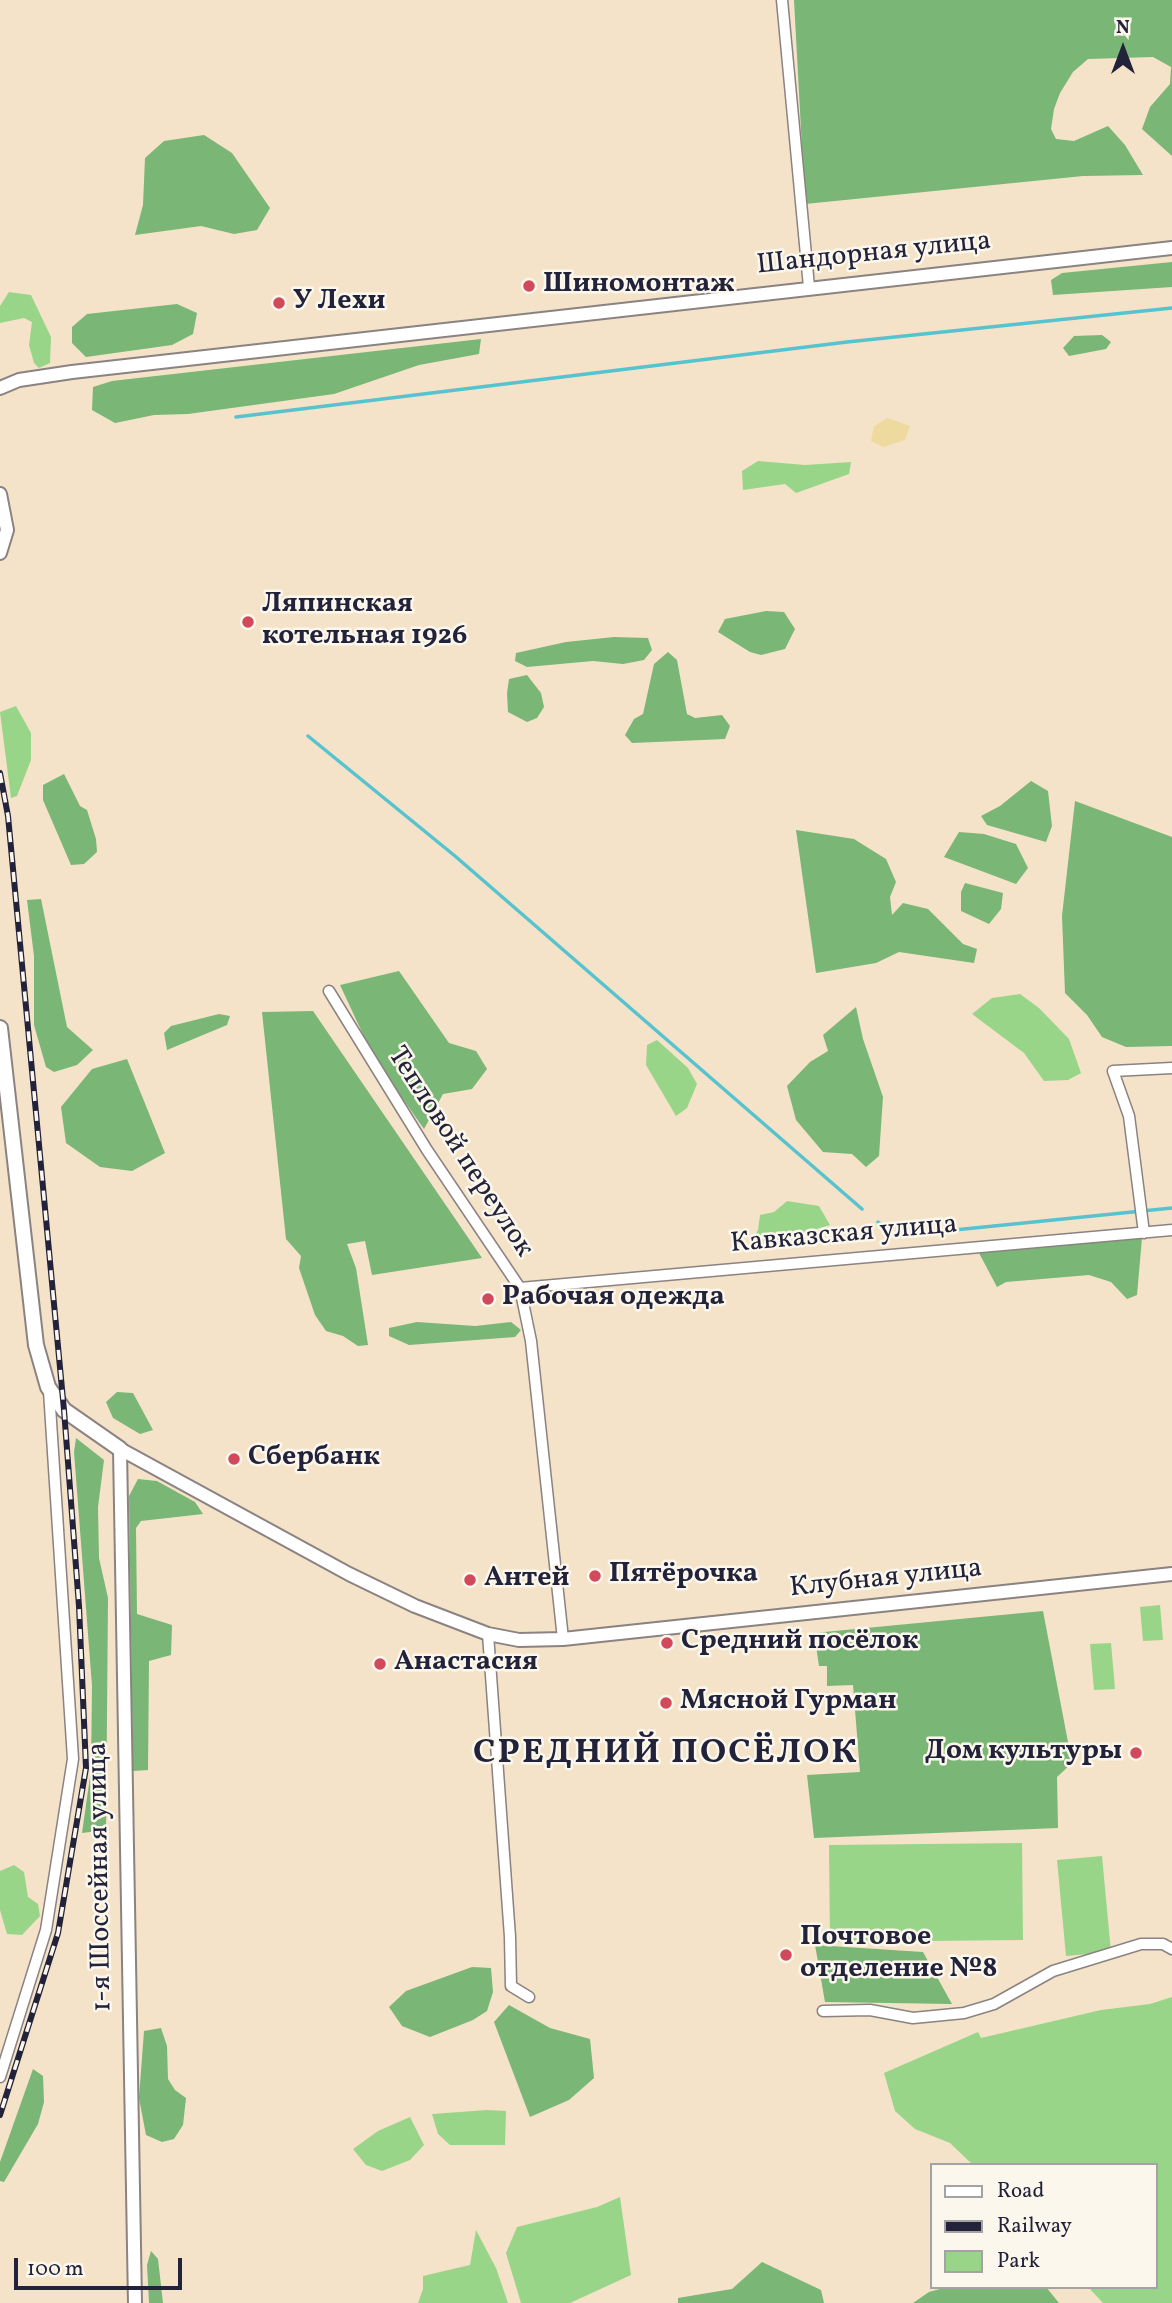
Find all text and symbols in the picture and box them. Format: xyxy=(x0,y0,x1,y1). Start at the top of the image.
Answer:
north arrow xyxy=(1088,14,1158,84)
text: N xyxy=(1116,15,1130,41)
street label: Шандорная улица xyxy=(755,226,993,284)
place label: Шиномонтаж xyxy=(543,269,735,303)
marker: Шиномонтаж xyxy=(521,278,537,294)
place label: У Лехи xyxy=(293,286,386,320)
marker: У Лехи xyxy=(271,295,287,311)
place label: Ляпинская котельная 1926 xyxy=(262,589,467,655)
marker: Ляпинская котельная 1926 xyxy=(240,614,256,630)
street label: Тепловой переулок xyxy=(378,1042,540,1264)
street label: Кавказская улица xyxy=(729,1209,959,1263)
place label: Рабочая одежда xyxy=(502,1282,725,1316)
marker: Рабочая одежда xyxy=(480,1291,496,1307)
place label: Сбербанк xyxy=(248,1442,380,1476)
marker: Сбербанк xyxy=(226,1451,242,1467)
street label: Клубная улица xyxy=(788,1553,984,1607)
place label: Пятёрочка xyxy=(609,1559,758,1593)
place label: Антей xyxy=(484,1563,570,1597)
marker: Пятёрочка xyxy=(587,1568,603,1584)
marker: Антей xyxy=(462,1572,478,1588)
place label: Средний посёлок xyxy=(681,1626,918,1660)
marker: Средний посёлок xyxy=(659,1635,675,1651)
place label: Анастасия xyxy=(394,1647,538,1681)
marker: Анастасия xyxy=(372,1656,388,1672)
place label: Мясной Гурман xyxy=(680,1686,896,1720)
marker: Мясной Гурман xyxy=(658,1695,674,1711)
district label: СРЕДНИЙ ПОСЁЛОК xyxy=(475,1735,857,1777)
place label: Дом культуры xyxy=(925,1736,1122,1770)
street label: 1-я Шоссейная улица xyxy=(83,1742,121,2012)
marker: Дом культуры xyxy=(1128,1745,1144,1761)
place label: Почтовое отделение №8 xyxy=(800,1922,997,1988)
marker: Почтовое отделение №8 xyxy=(778,1947,794,1963)
legend xyxy=(930,2163,1158,2289)
text: Road xyxy=(997,2177,1044,2206)
text: Railway xyxy=(997,2212,1072,2241)
scale bar xyxy=(18,2244,186,2288)
text: Park xyxy=(997,2247,1040,2276)
text: 100 m xyxy=(27,2255,84,2284)

